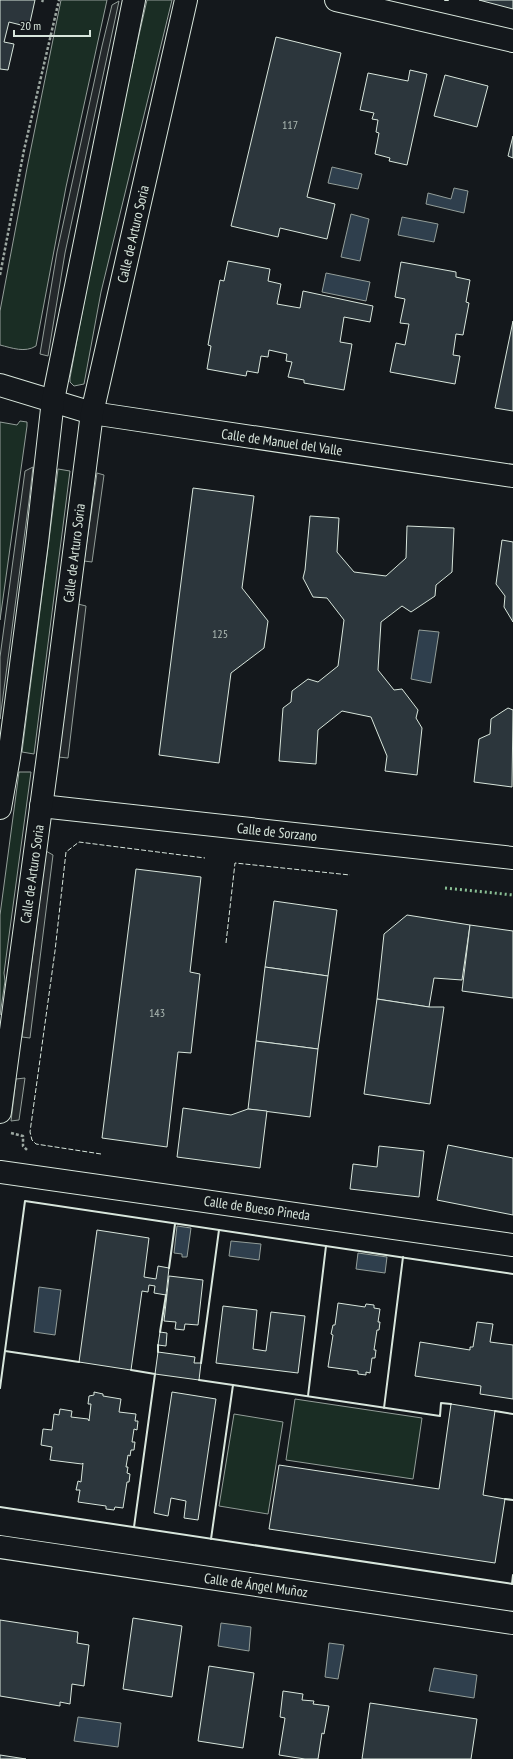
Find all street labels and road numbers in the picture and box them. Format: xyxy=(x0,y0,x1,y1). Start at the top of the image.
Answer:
street label: Calle de Arturo Soria xyxy=(113,183,153,285)
street label: Calle de Manuel del Valle xyxy=(220,425,344,459)
street label: Calle de Arturo Soria xyxy=(59,502,89,604)
street label: Calle de Sorzano xyxy=(236,819,318,845)
street label: Calle de Arturo Soria xyxy=(16,823,48,925)
street label: Calle de Bueso Pineda xyxy=(203,1192,311,1224)
street label: Calle de Ángel Muñoz xyxy=(203,1569,309,1601)

